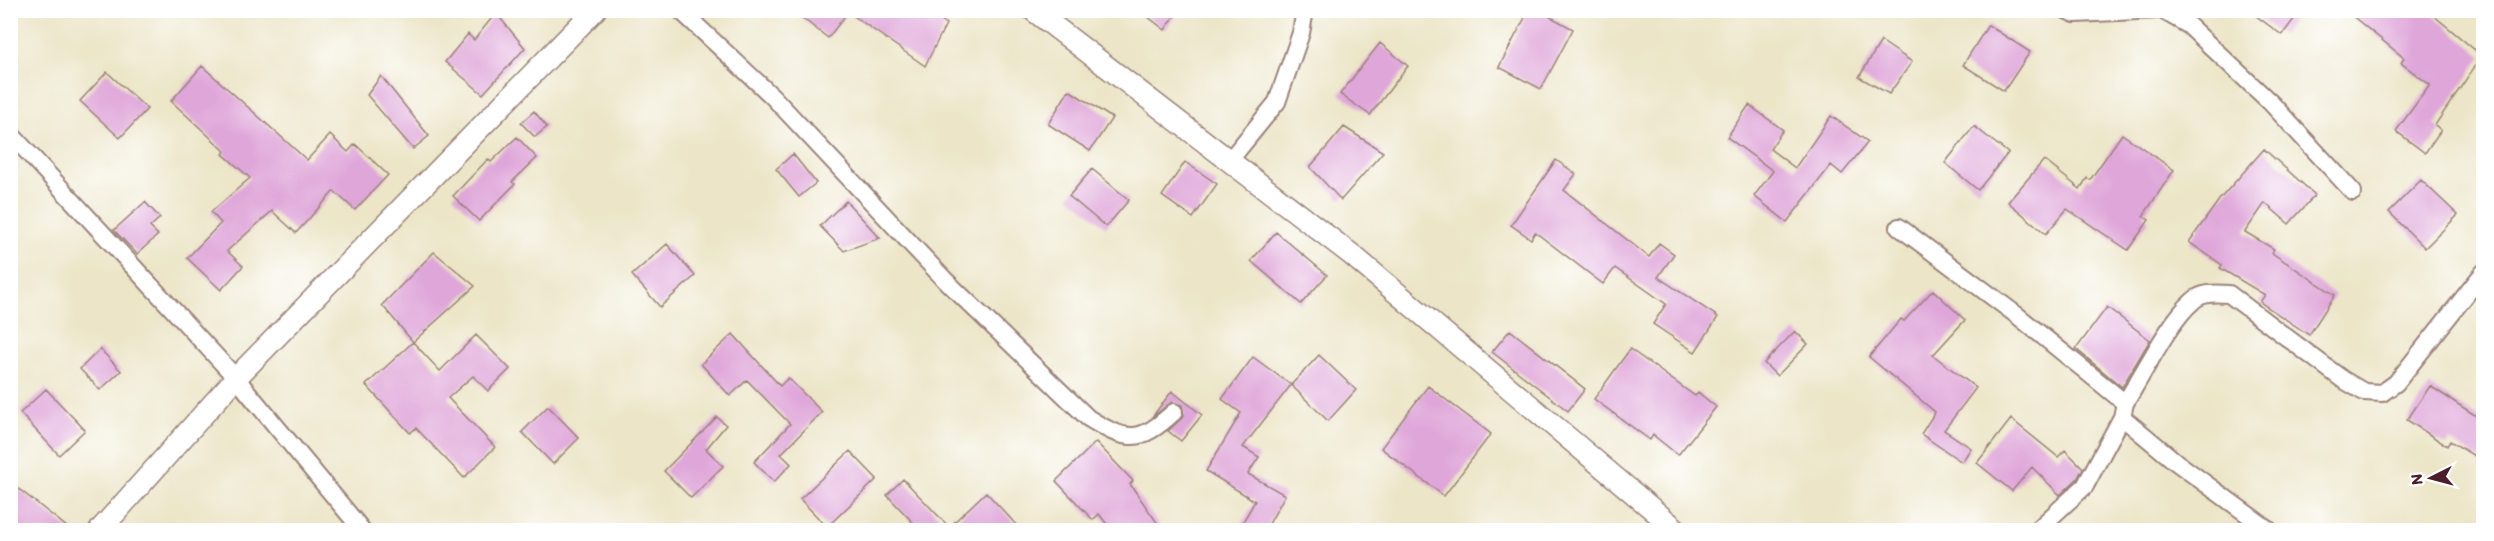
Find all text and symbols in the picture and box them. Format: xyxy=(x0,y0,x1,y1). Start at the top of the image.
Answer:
north arrow xyxy=(2401,448,2461,508)
text: N xyxy=(2407,473,2427,486)

